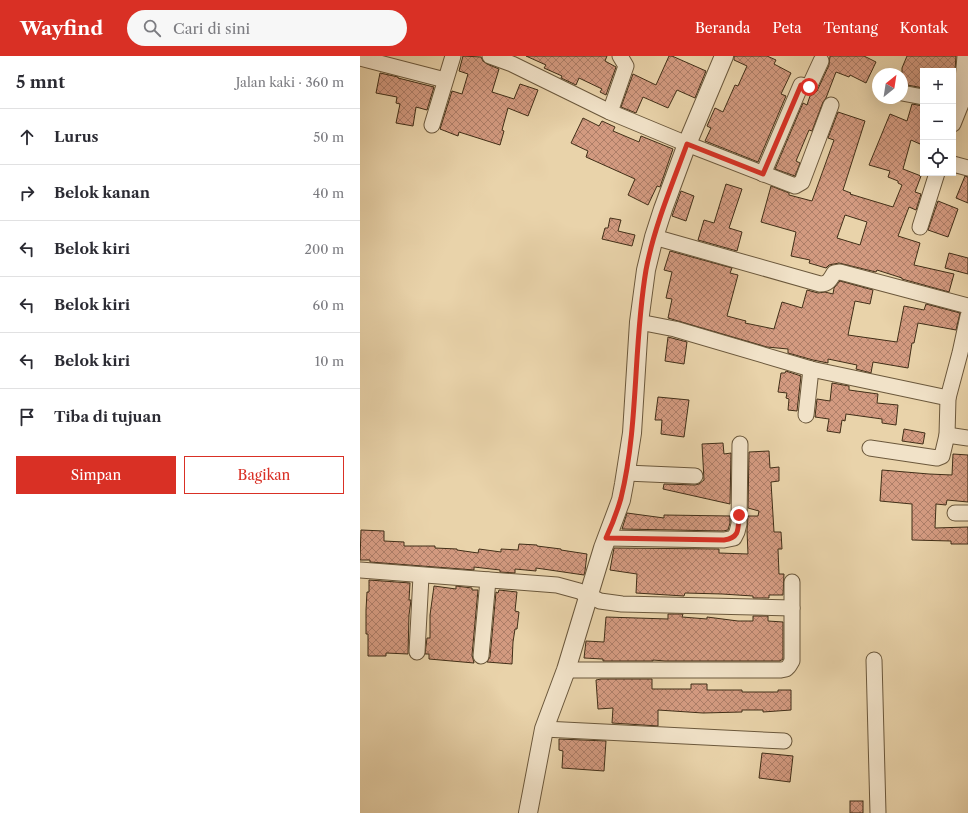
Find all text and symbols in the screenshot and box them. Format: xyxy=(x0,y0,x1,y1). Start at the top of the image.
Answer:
search box xyxy=(127,10,407,46)
text: Wayfind xyxy=(20,17,103,40)
icon: search xyxy=(141,17,163,39)
text: Cari di sini xyxy=(173,19,250,38)
text: Beranda xyxy=(695,19,751,37)
text: Peta xyxy=(773,19,802,37)
text: Tentang xyxy=(824,19,878,37)
text: Kontak xyxy=(900,19,948,37)
north arrow xyxy=(872,68,908,104)
map controls xyxy=(920,68,956,176)
button: + xyxy=(920,68,956,104)
text: 5 mnt xyxy=(16,72,65,92)
text: Jalan kaki · 360 m xyxy=(236,74,344,90)
route start xyxy=(800,78,818,96)
button: − xyxy=(920,104,956,140)
icon: ahead xyxy=(16,126,38,148)
text: Lurus xyxy=(54,127,99,146)
text: 50 m xyxy=(313,129,344,145)
button: locate xyxy=(920,140,956,176)
icon: right xyxy=(16,182,38,204)
text: Belok kanan xyxy=(54,183,150,202)
text: 40 m xyxy=(313,185,344,201)
icon: left xyxy=(16,238,38,260)
text: Belok kiri xyxy=(54,239,130,258)
text: 200 m xyxy=(304,241,344,257)
icon: left xyxy=(16,294,38,316)
text: Belok kiri xyxy=(54,295,130,314)
text: 60 m xyxy=(313,297,344,313)
icon: left xyxy=(16,350,38,372)
text: Belok kiri xyxy=(54,351,130,370)
text: 10 m xyxy=(315,353,344,369)
icon: arrive xyxy=(16,406,38,428)
text: Tiba di tujuan xyxy=(54,407,162,426)
button: Simpan xyxy=(16,456,176,494)
button: Bagikan xyxy=(184,456,344,494)
route end xyxy=(730,506,748,524)

